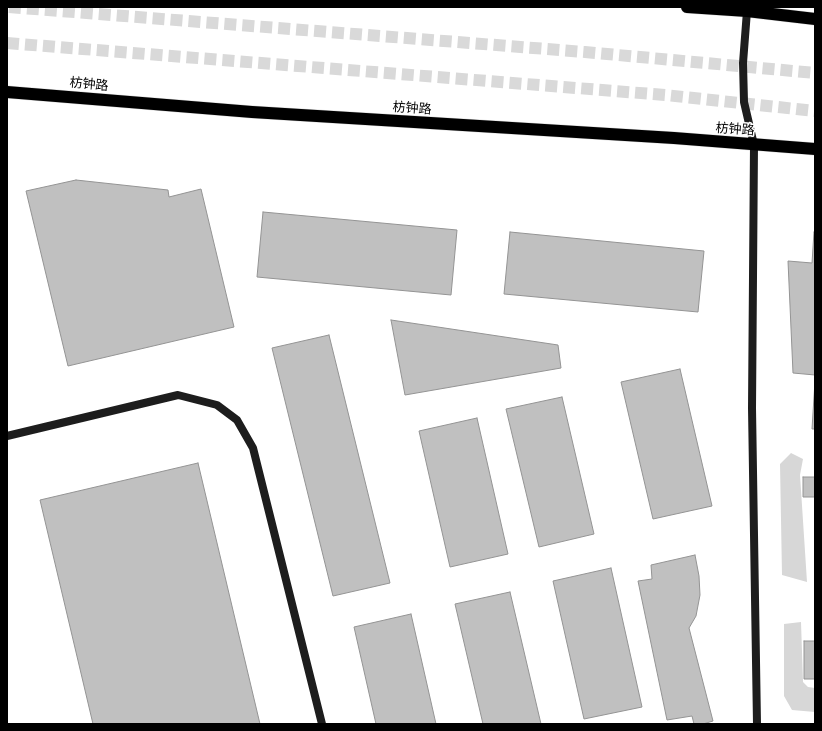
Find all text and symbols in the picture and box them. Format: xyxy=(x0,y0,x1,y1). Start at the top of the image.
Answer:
street label: 枋钟路 xyxy=(69,75,109,93)
street label: 枋钟路 xyxy=(392,99,432,117)
street label: 枋钟路 xyxy=(715,120,755,138)

